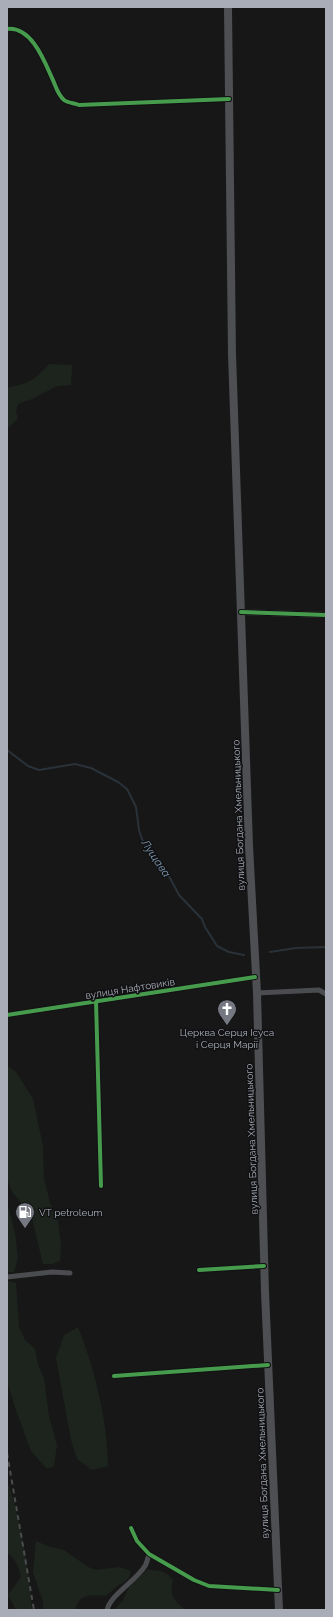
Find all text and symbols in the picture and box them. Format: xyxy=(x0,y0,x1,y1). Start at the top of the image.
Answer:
street label: вулиця Богдана Хмельницького xyxy=(230,739,247,890)
water label: Лущава xyxy=(138,836,173,880)
street label: вулиця Нафтовиків xyxy=(85,976,176,1001)
church icon: Церква Серця Ісуса і Серця Марії xyxy=(216,998,238,1026)
place label: Церква Серця Ісуса і Серця Марії xyxy=(180,1027,274,1050)
street label: вулиця Богдана Хмельницького xyxy=(243,1063,260,1214)
fuel station icon: VT petroleum xyxy=(14,1201,36,1229)
place label: VT petroleum xyxy=(39,1207,103,1218)
street label: вулиця Богдана Хмельницького xyxy=(254,1387,271,1538)

